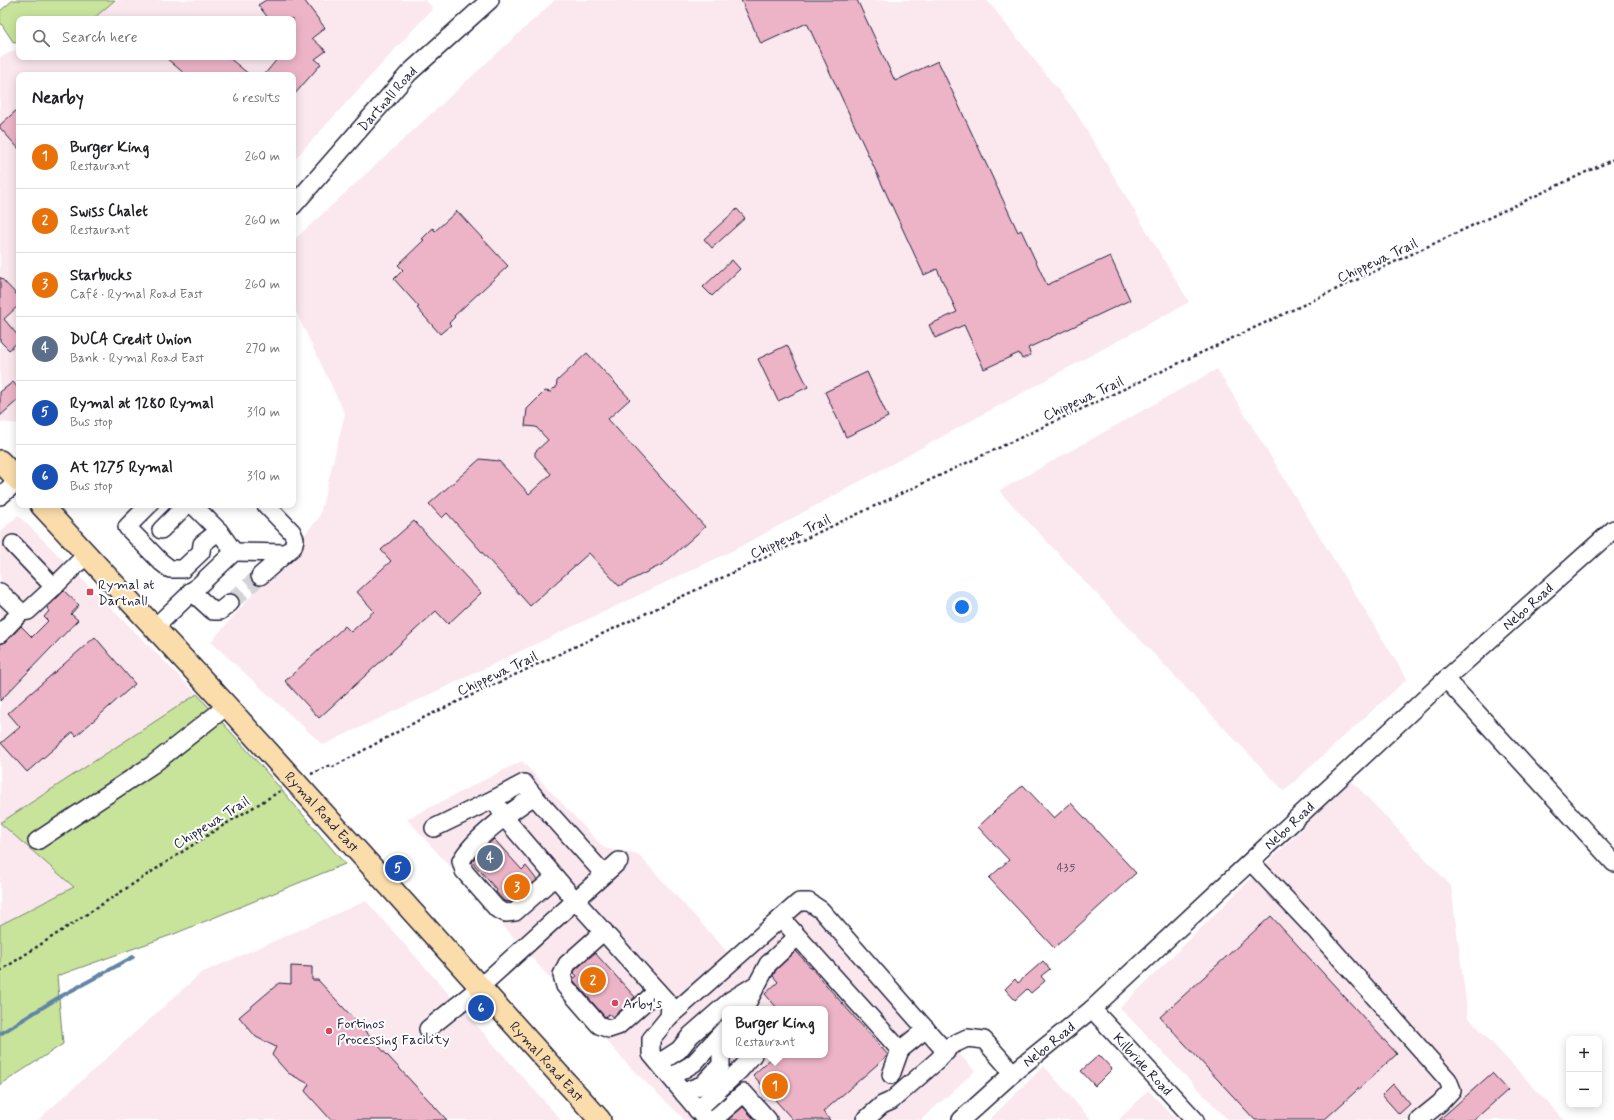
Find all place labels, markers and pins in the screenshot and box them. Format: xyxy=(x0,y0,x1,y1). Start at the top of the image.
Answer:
place label: Rymal at Dartnall xyxy=(98,576,154,610)
marker: Rymal at Dartnall xyxy=(85,587,95,597)
pin: 4 xyxy=(477,843,503,873)
pin: 5 xyxy=(385,853,411,883)
pin: 3 xyxy=(504,872,530,902)
pin: 2 xyxy=(580,965,606,995)
pin: 6 xyxy=(468,993,494,1023)
place label: Arby's xyxy=(623,995,662,1013)
marker: Arby's xyxy=(610,998,620,1008)
place label: Fortinos Processing Facility xyxy=(337,1015,449,1051)
marker: Fortinos Processing Facility xyxy=(324,1026,334,1036)
pin: 1 xyxy=(762,1071,788,1101)

